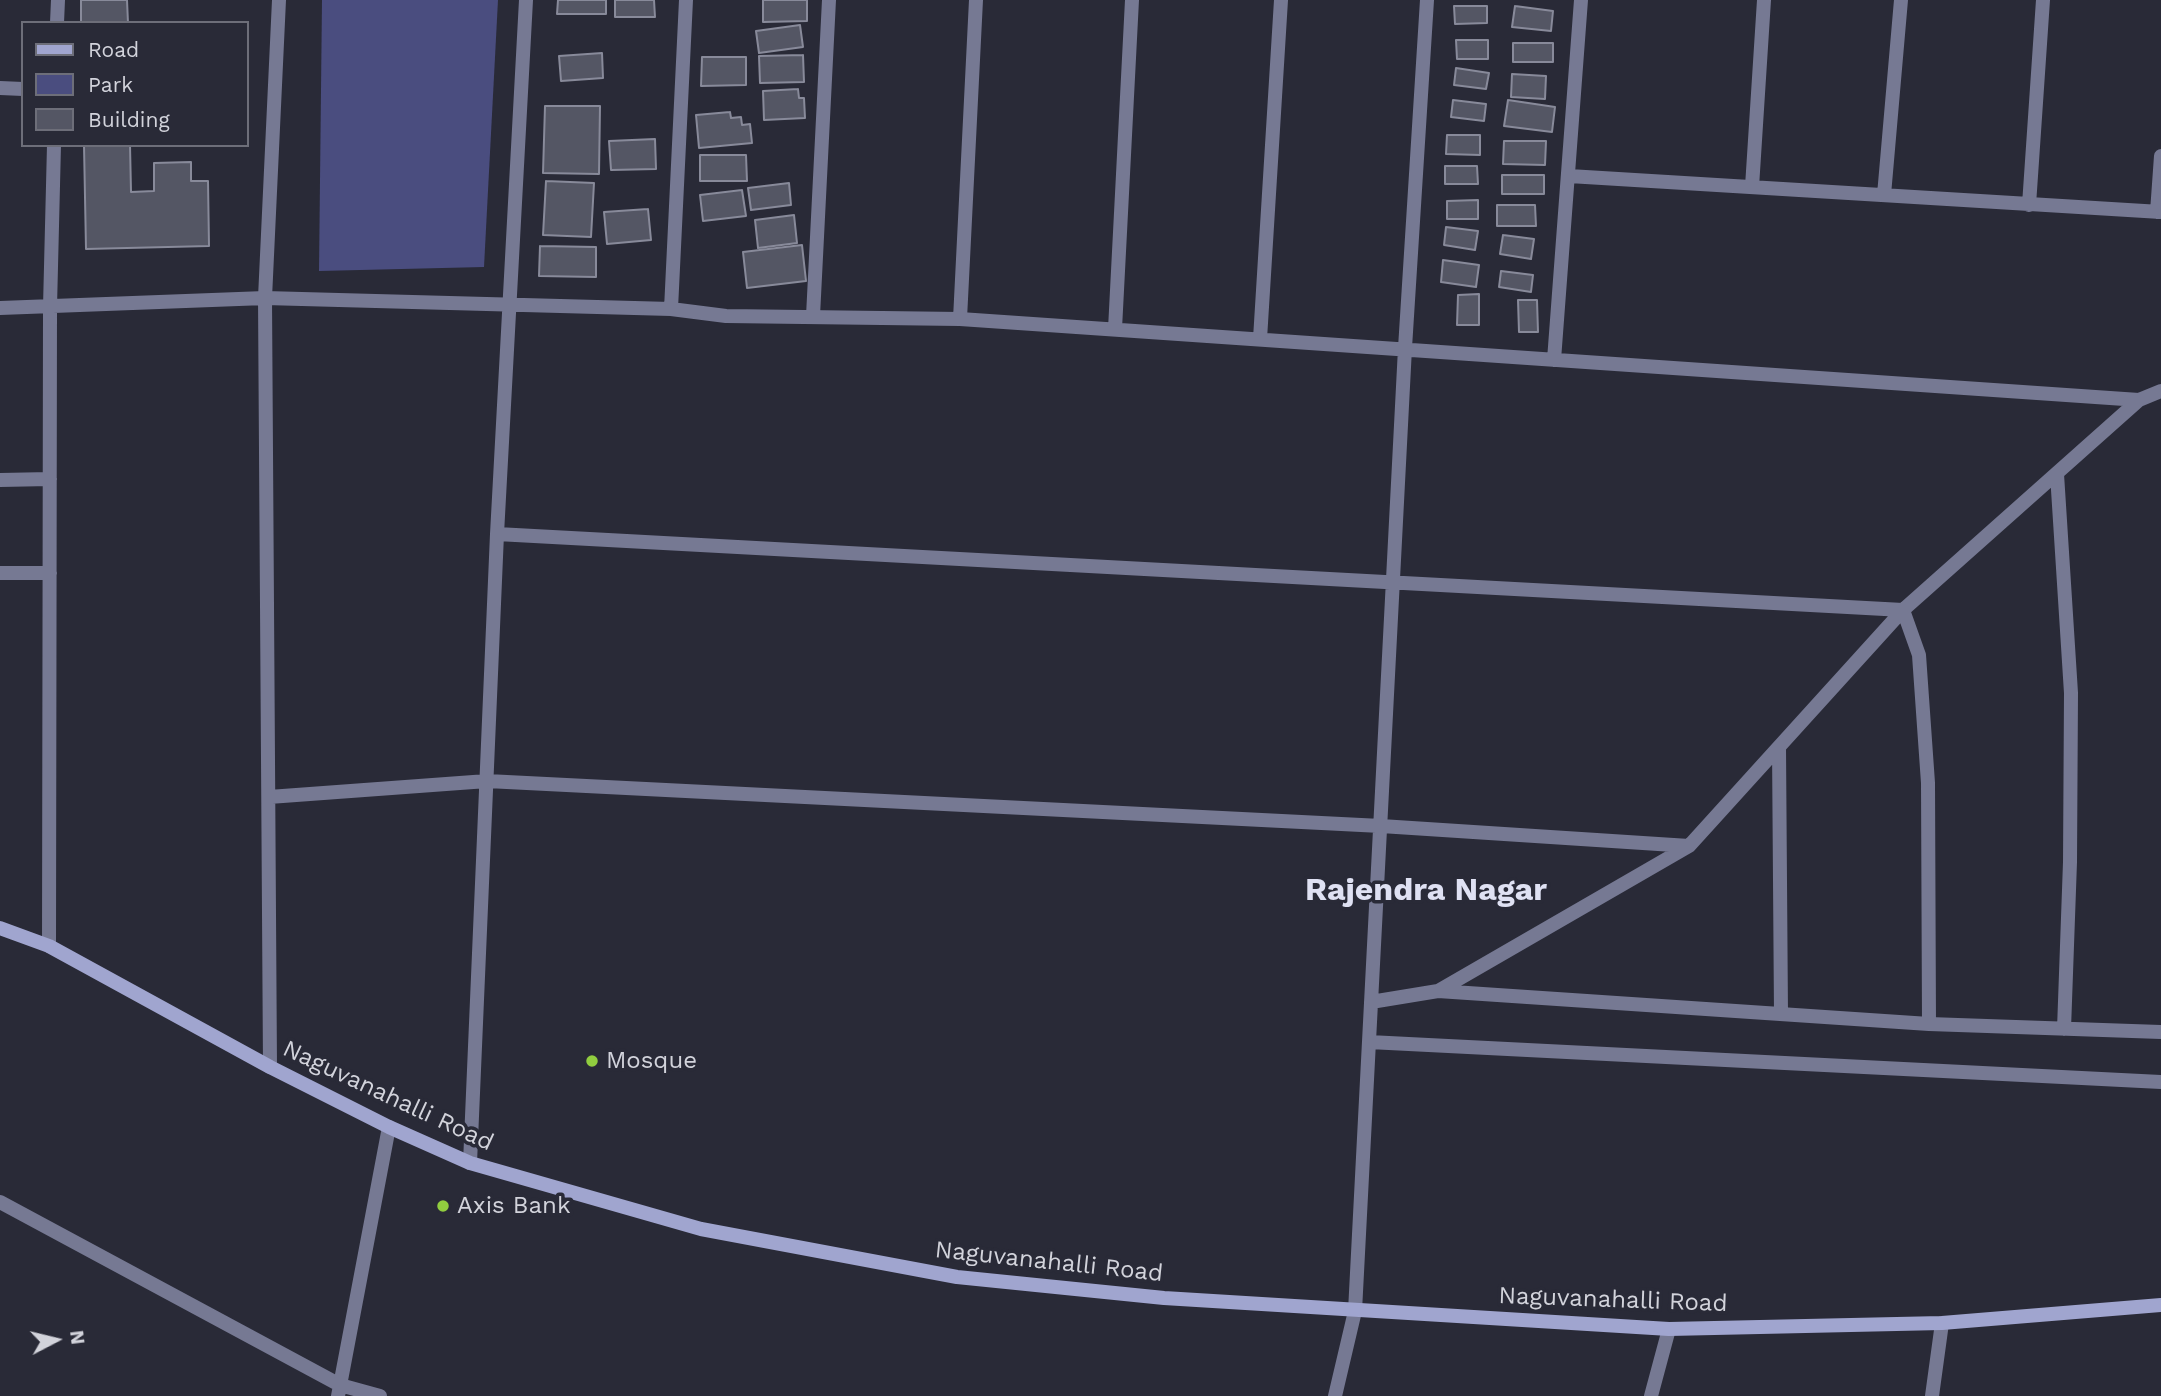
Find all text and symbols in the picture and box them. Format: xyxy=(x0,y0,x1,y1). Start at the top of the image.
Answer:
legend xyxy=(21,21,248,147)
text: Road xyxy=(88,37,139,62)
text: Park xyxy=(88,72,133,97)
text: Building xyxy=(88,107,170,132)
district label: Rajendra Nagar xyxy=(1305,872,1547,910)
street label: Naguvanahalli Road xyxy=(278,1035,498,1157)
place label: Mosque xyxy=(606,1047,697,1075)
marker: Mosque xyxy=(584,1053,600,1069)
place label: Axis Bank xyxy=(457,1192,571,1220)
marker: Axis Bank xyxy=(435,1198,451,1214)
street label: Naguvanahalli Road xyxy=(934,1236,1164,1288)
street label: Naguvanahalli Road xyxy=(1498,1282,1728,1318)
north arrow xyxy=(21,1305,91,1375)
text: N xyxy=(65,1329,90,1346)

